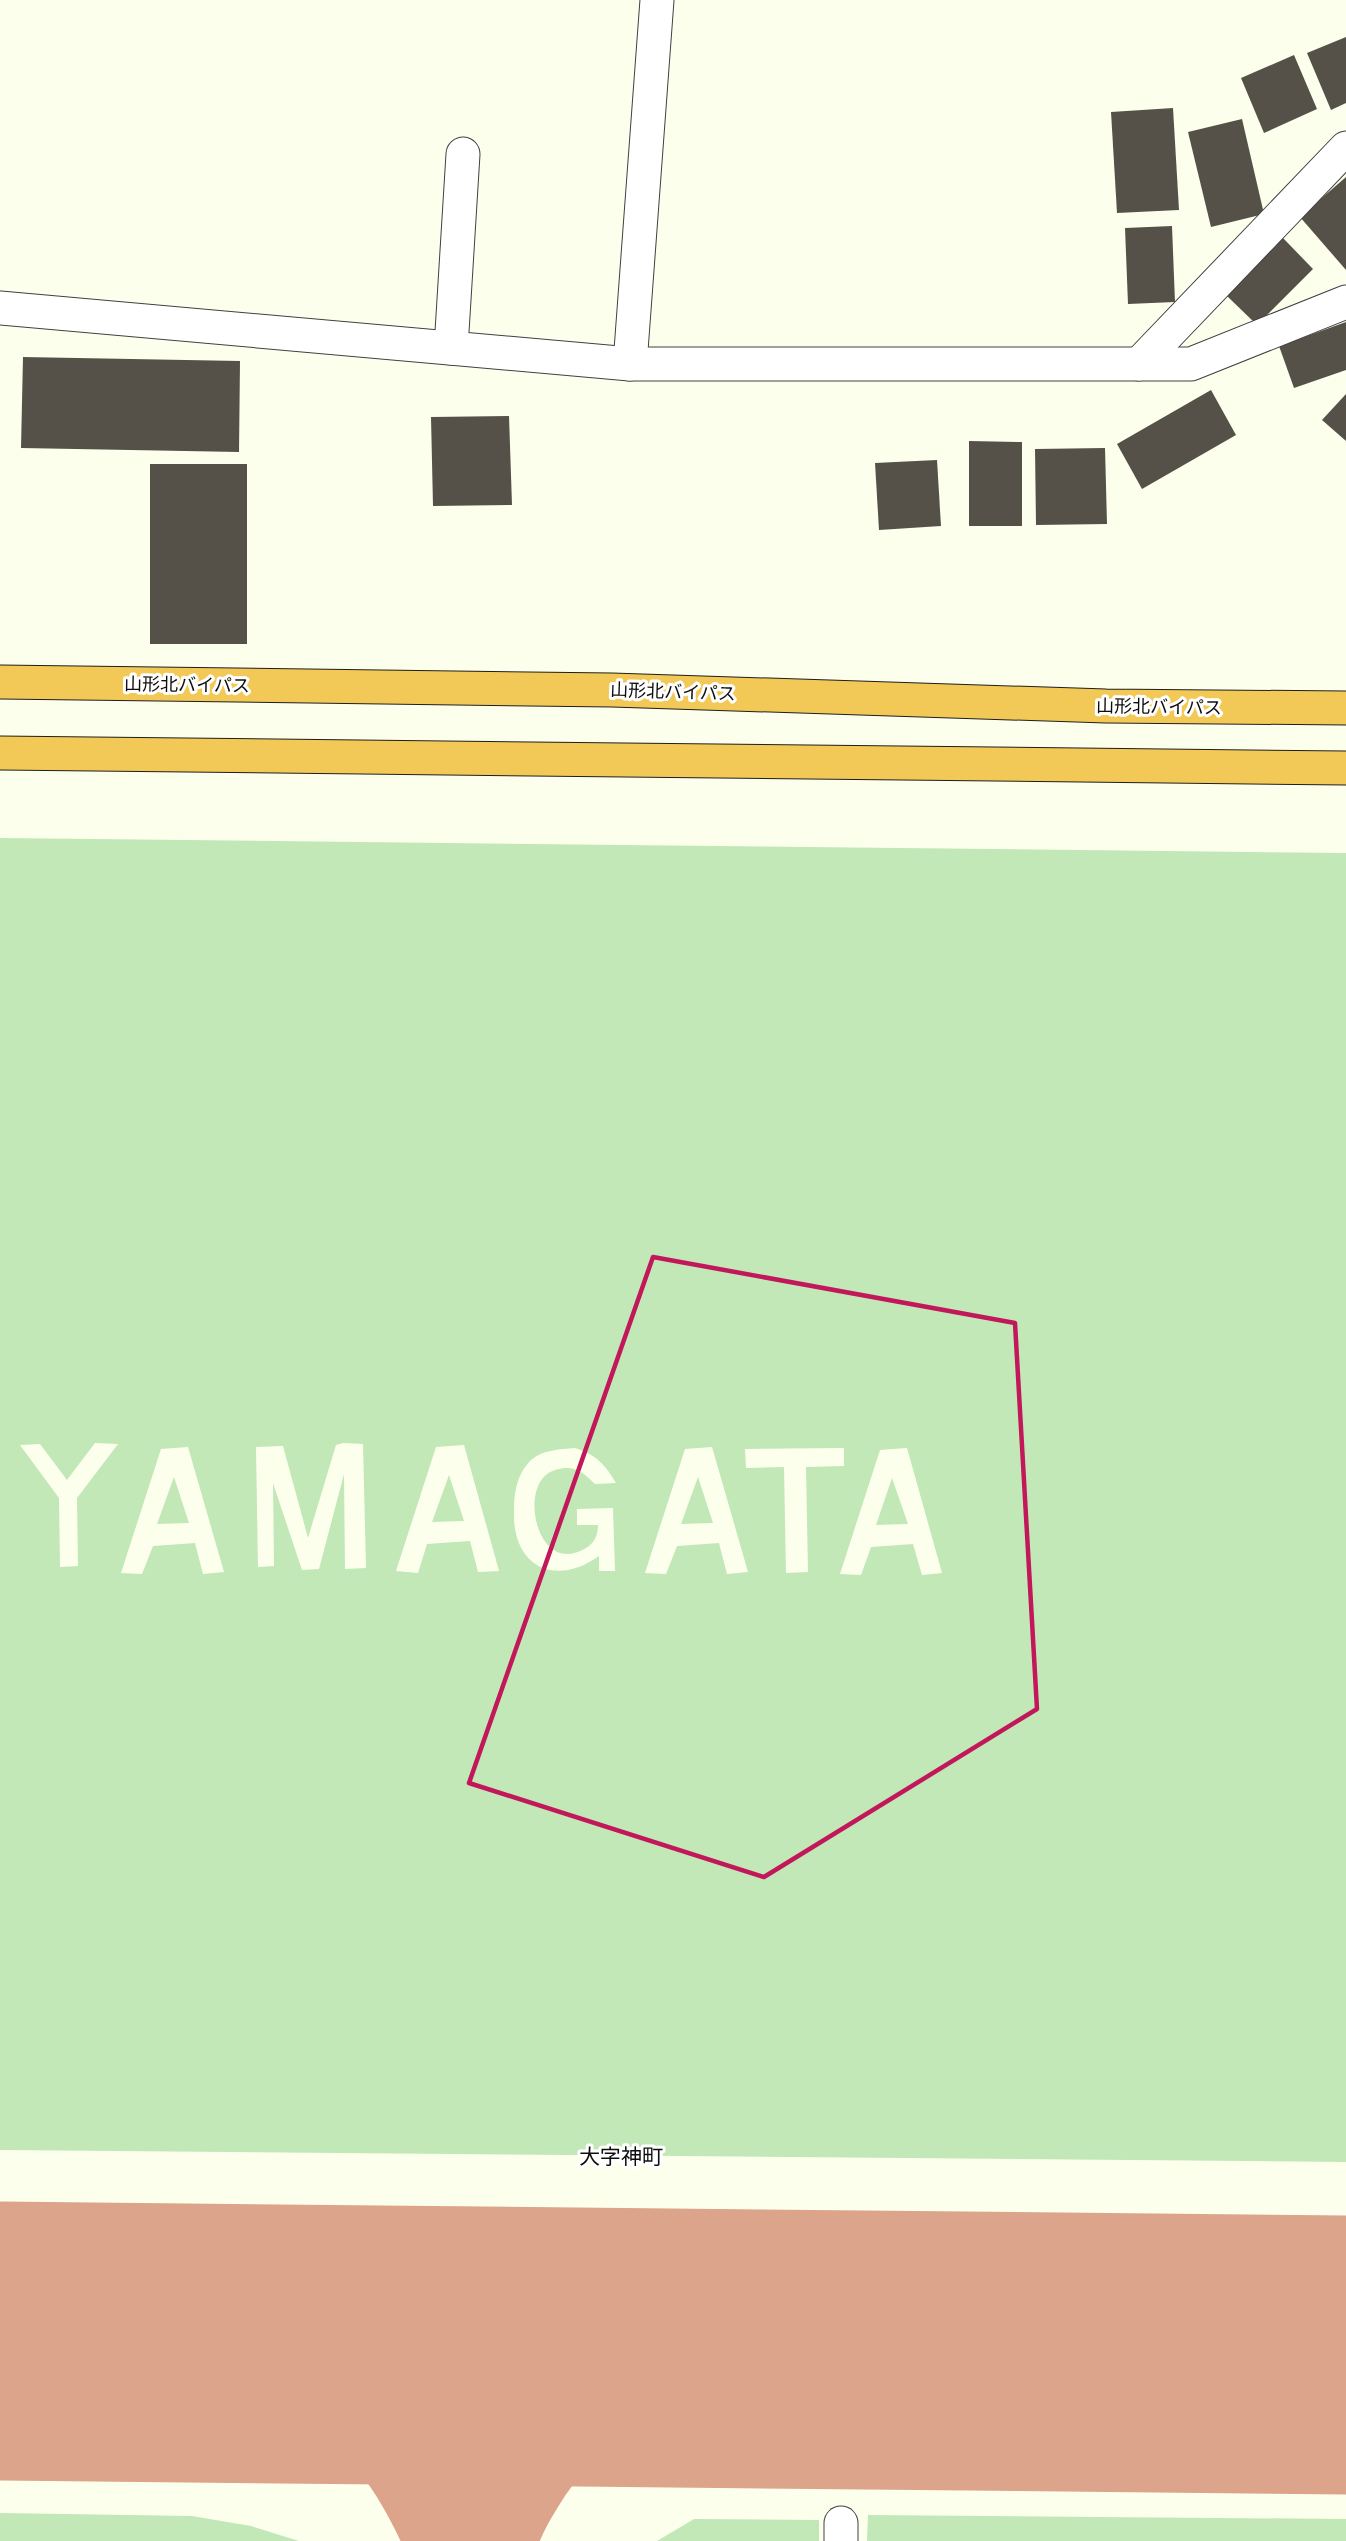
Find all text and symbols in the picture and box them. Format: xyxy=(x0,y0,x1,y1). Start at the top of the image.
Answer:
street label: 山形北バイパス xyxy=(124,674,250,696)
street label: 山形北バイパス xyxy=(610,680,736,704)
street label: 山形北バイパス xyxy=(1096,696,1222,718)
district label: 大字神町 xyxy=(579,2145,663,2169)

